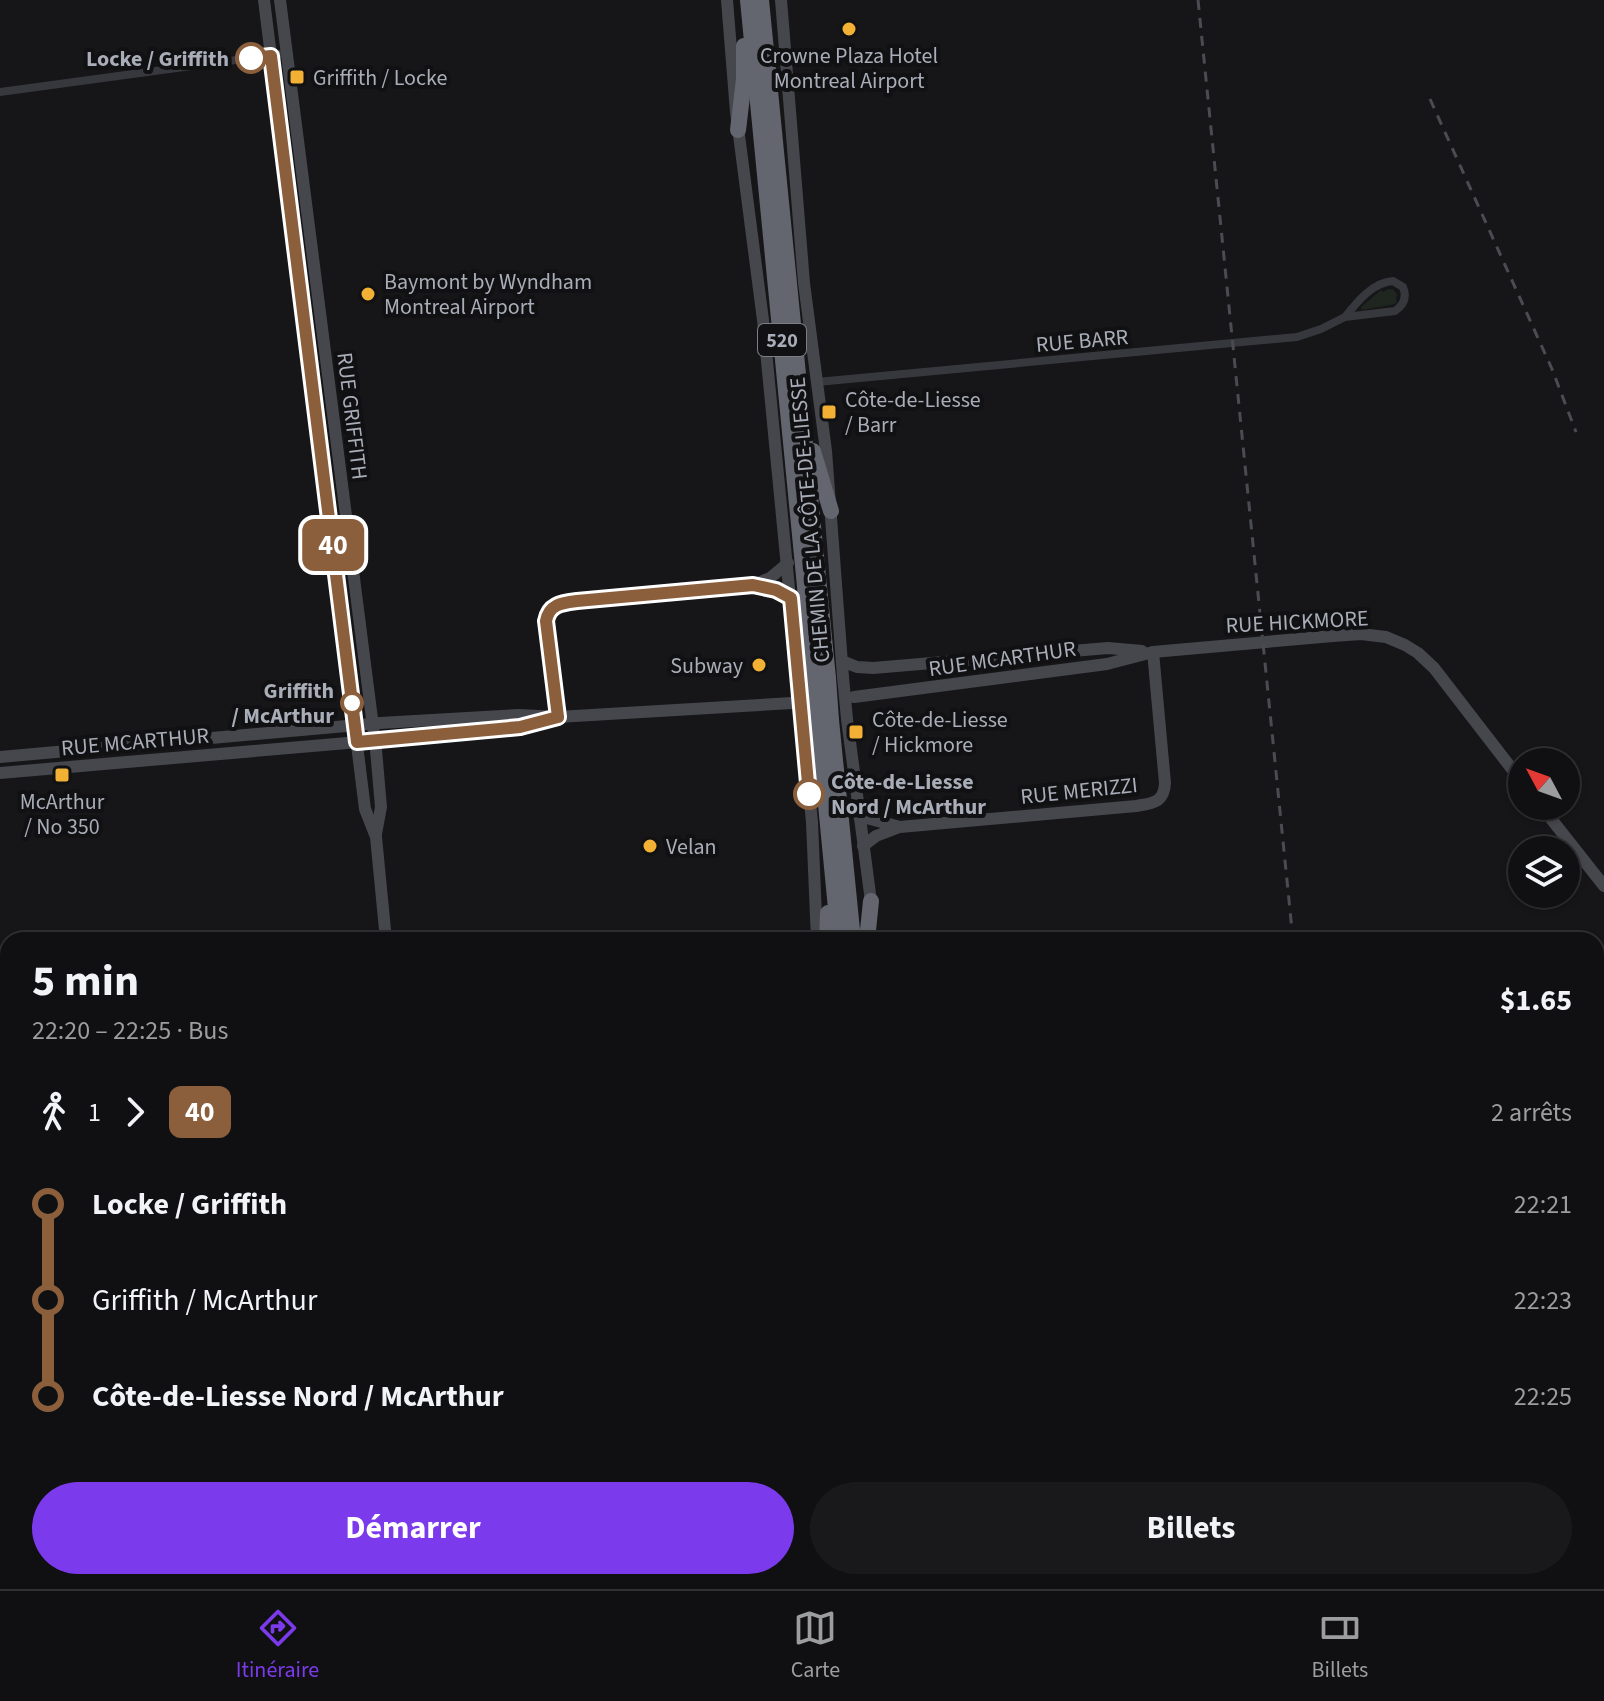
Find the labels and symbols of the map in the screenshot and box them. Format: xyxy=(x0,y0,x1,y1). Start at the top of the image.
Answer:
marker: Crowne Plaza Hotel Montreal Airport xyxy=(840,20,858,38)
place label: Crowne Plaza Hotel Montreal Airport xyxy=(760,40,938,97)
place label: Locke / Griffith xyxy=(86,43,229,75)
marker: Locke / Griffith xyxy=(236,43,266,73)
place label: Griffith / Locke xyxy=(313,62,448,94)
marker: Griffith / Locke xyxy=(288,68,306,86)
place label: Baymont by Wyndham Montreal Airport xyxy=(384,266,592,323)
marker: Baymont by Wyndham Montreal Airport xyxy=(359,285,377,303)
street label: RUE BARR xyxy=(1035,321,1130,361)
road number: 520 xyxy=(758,324,806,356)
street label: RUE GRIFFITH xyxy=(328,351,376,482)
street label: CHEMIN DE LA CÔTE-DE-LIESSE xyxy=(782,376,838,664)
place label: Côte-de-Liesse / Barr xyxy=(845,384,981,441)
marker: Côte-de-Liesse / Barr xyxy=(820,403,838,421)
line badge: 40 xyxy=(297,519,369,571)
street label: RUE HICKMORE xyxy=(1225,602,1369,642)
street label: RUE MCARTHUR xyxy=(927,633,1078,685)
place label: Subway xyxy=(670,650,744,682)
marker: Subway xyxy=(750,656,768,674)
place label: Griffith / McArthur xyxy=(231,675,334,732)
marker: Griffith / McArthur xyxy=(341,692,363,714)
place label: Côte-de-Liesse / Hickmore xyxy=(872,704,1008,761)
street label: RUE MCARTHUR xyxy=(60,720,210,764)
marker: Côte-de-Liesse / Hickmore xyxy=(847,723,865,741)
north arrow xyxy=(1508,748,1580,820)
marker: McArthur / No 350 xyxy=(53,766,71,784)
place label: Côte-de-Liesse Nord / McArthur xyxy=(831,766,986,823)
street label: RUE MERIZZI xyxy=(1019,769,1139,813)
marker: Côte-de-Liesse Nord / McArthur xyxy=(794,779,824,809)
place label: McArthur / No 350 xyxy=(20,786,105,843)
place label: Velan xyxy=(666,831,717,863)
marker: Velan xyxy=(641,837,659,855)

